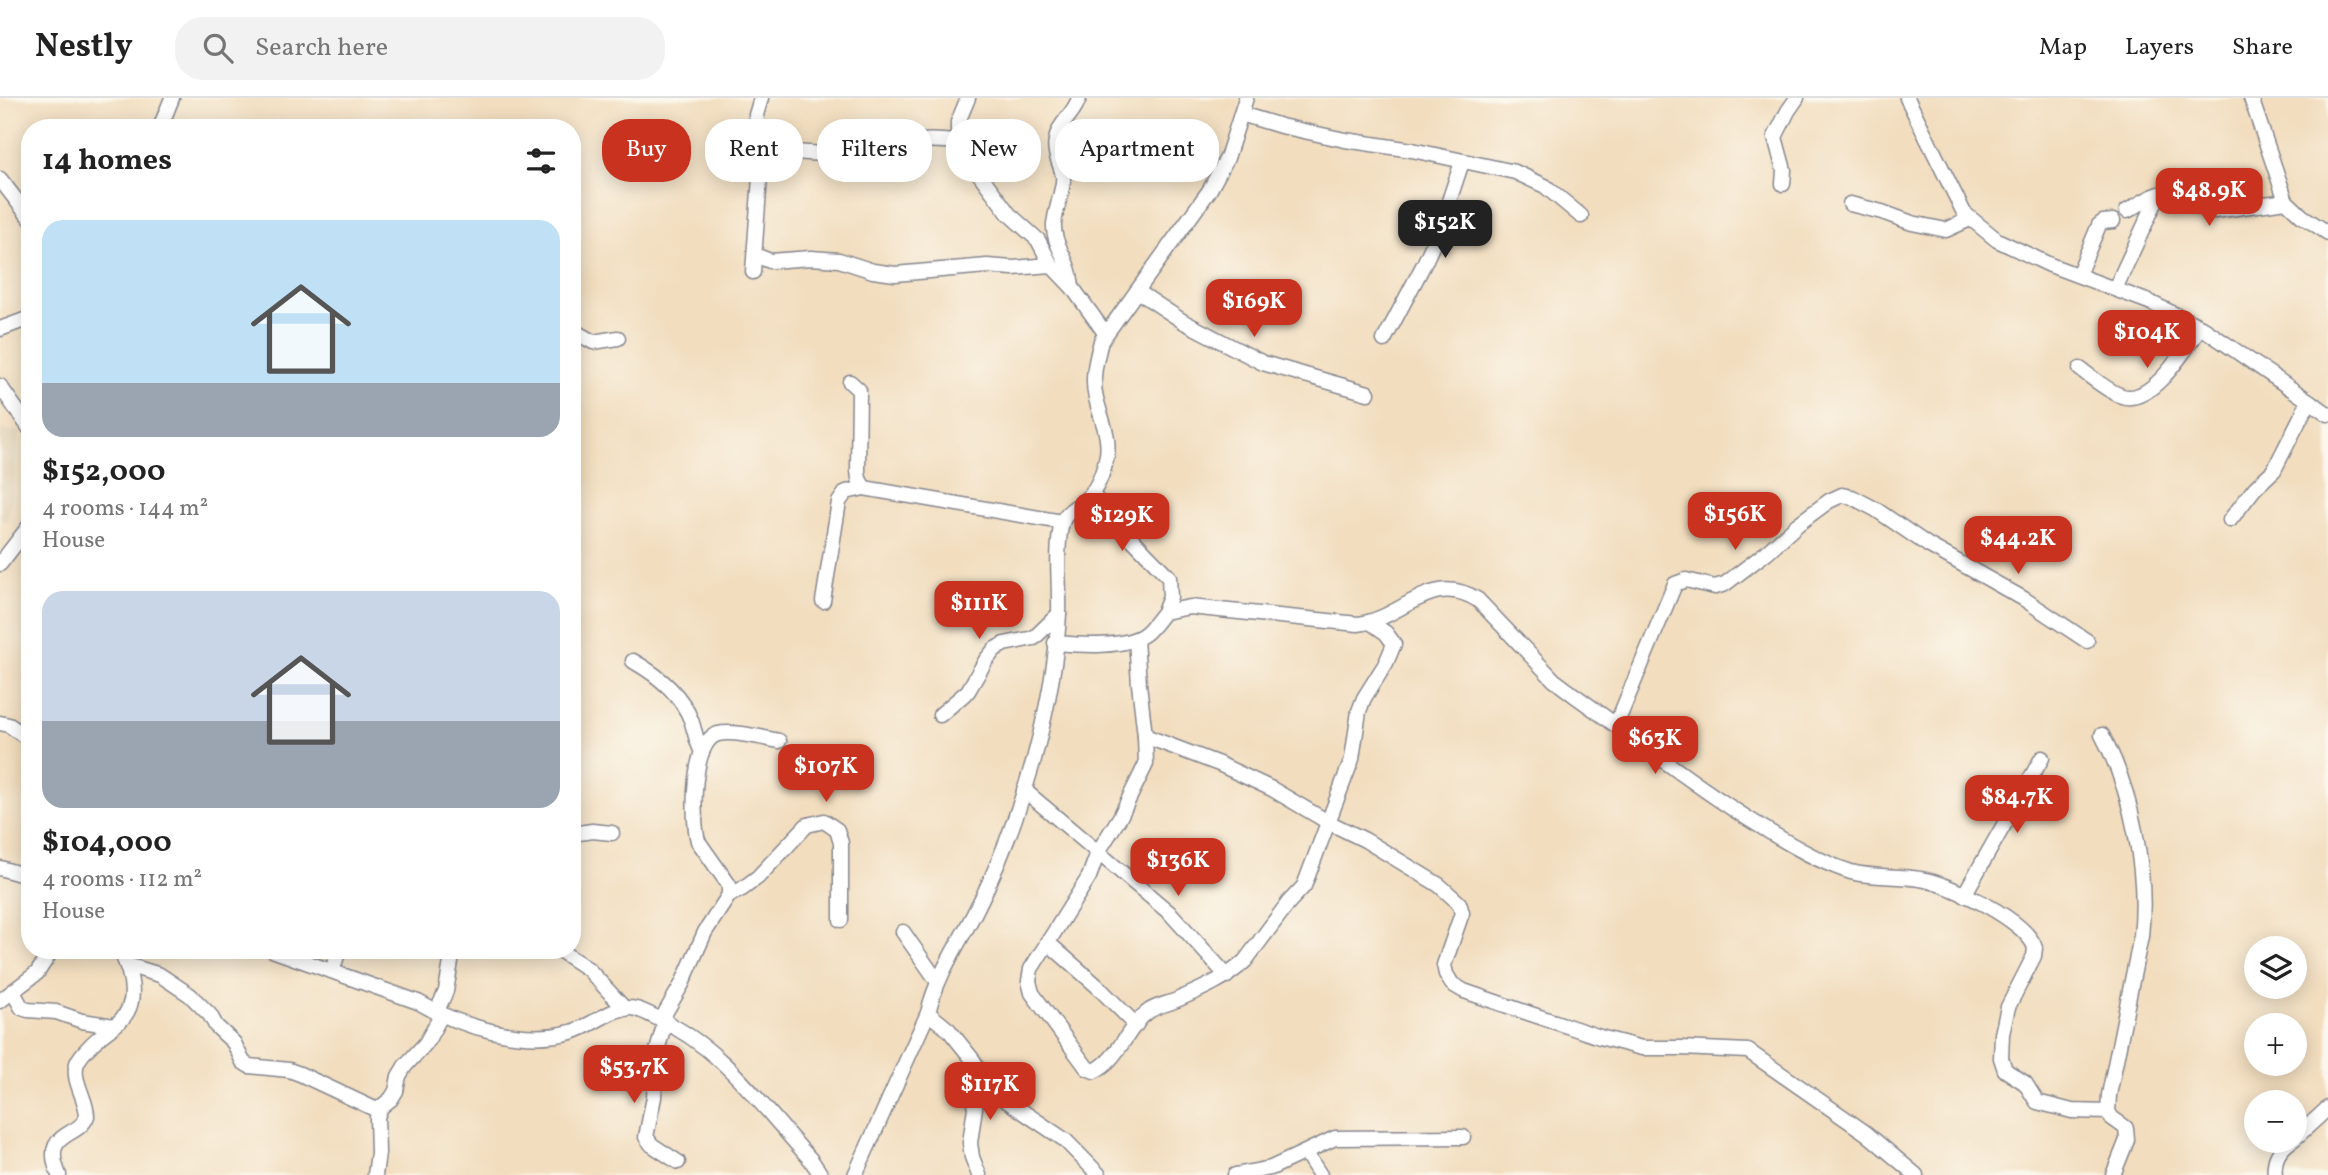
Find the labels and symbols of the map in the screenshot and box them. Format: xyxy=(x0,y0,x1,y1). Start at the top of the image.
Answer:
pin: $48.9K xyxy=(2152,169,2266,228)
pin: $152K xyxy=(1396,200,1494,260)
pin: $169K xyxy=(1205,280,1303,339)
pin: $104K xyxy=(2098,310,2196,370)
pin: $156K xyxy=(1686,492,1784,552)
pin: $129K xyxy=(1073,494,1171,553)
pin: $44.2K xyxy=(1961,517,2075,576)
pin: $111K xyxy=(930,582,1028,641)
pin: $63K xyxy=(1614,716,1696,776)
pin: $107K xyxy=(777,744,875,804)
pin: $84.7K xyxy=(1960,776,2074,835)
pin: $136K xyxy=(1129,838,1227,898)
pin: $53.7K xyxy=(577,1046,691,1105)
pin: $117K xyxy=(941,1062,1039,1122)

